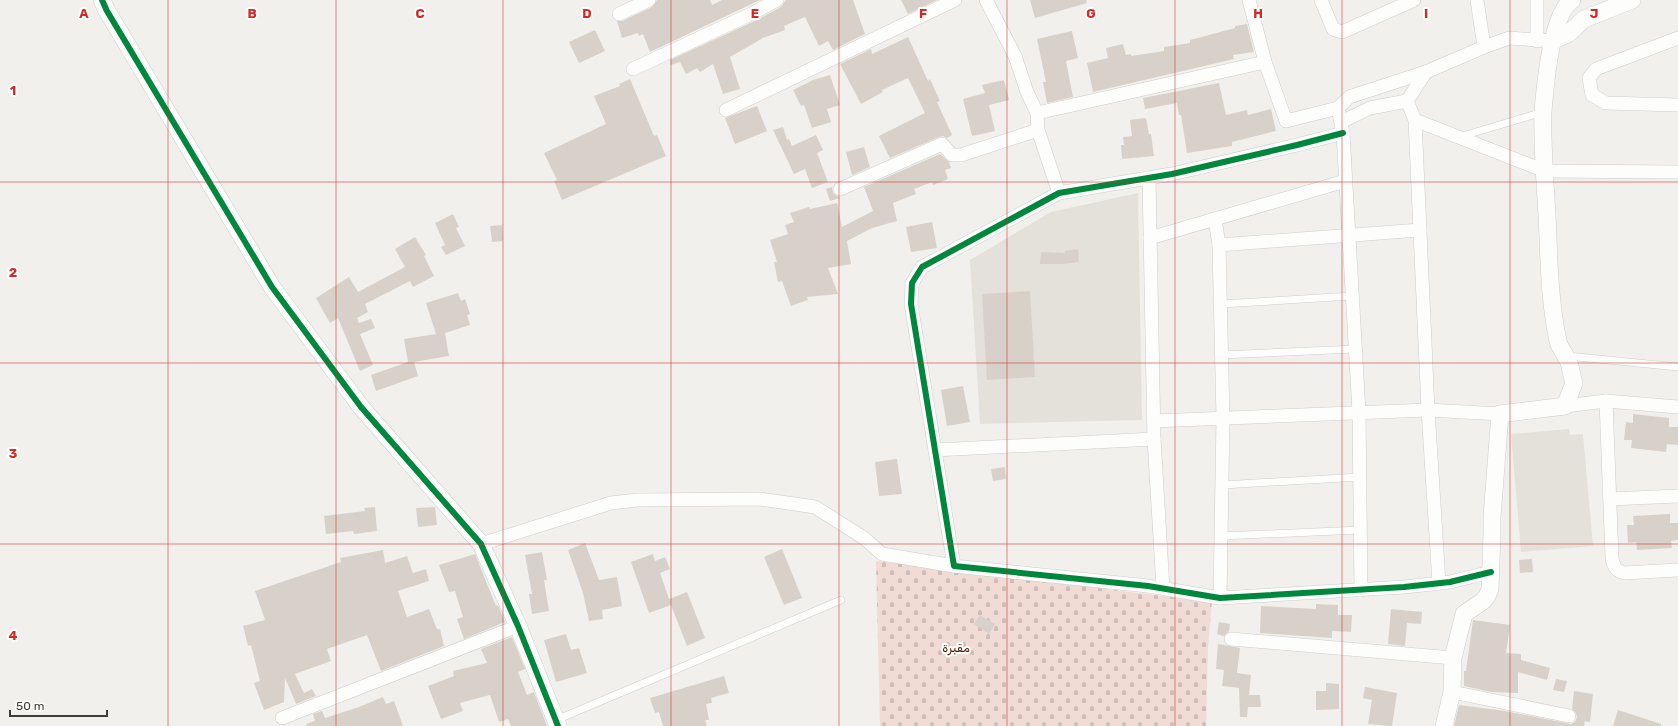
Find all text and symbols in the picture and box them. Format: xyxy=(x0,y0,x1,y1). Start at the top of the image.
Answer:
text: A xyxy=(79,6,89,21)
text: B xyxy=(247,6,257,21)
text: C xyxy=(415,6,425,21)
text: D xyxy=(582,6,592,21)
text: E xyxy=(751,6,759,21)
text: F xyxy=(919,6,927,21)
text: G xyxy=(1086,6,1096,21)
text: H xyxy=(1253,6,1263,21)
text: I xyxy=(1424,6,1428,21)
text: J xyxy=(1590,6,1598,21)
text: 1 xyxy=(10,83,16,98)
text: 2 xyxy=(9,265,17,280)
text: 3 xyxy=(9,446,18,461)
text: 4 xyxy=(9,628,18,643)
park label: مقبرة xyxy=(942,641,970,656)
scale bar xyxy=(10,692,107,718)
text: 50 m xyxy=(16,699,44,713)

